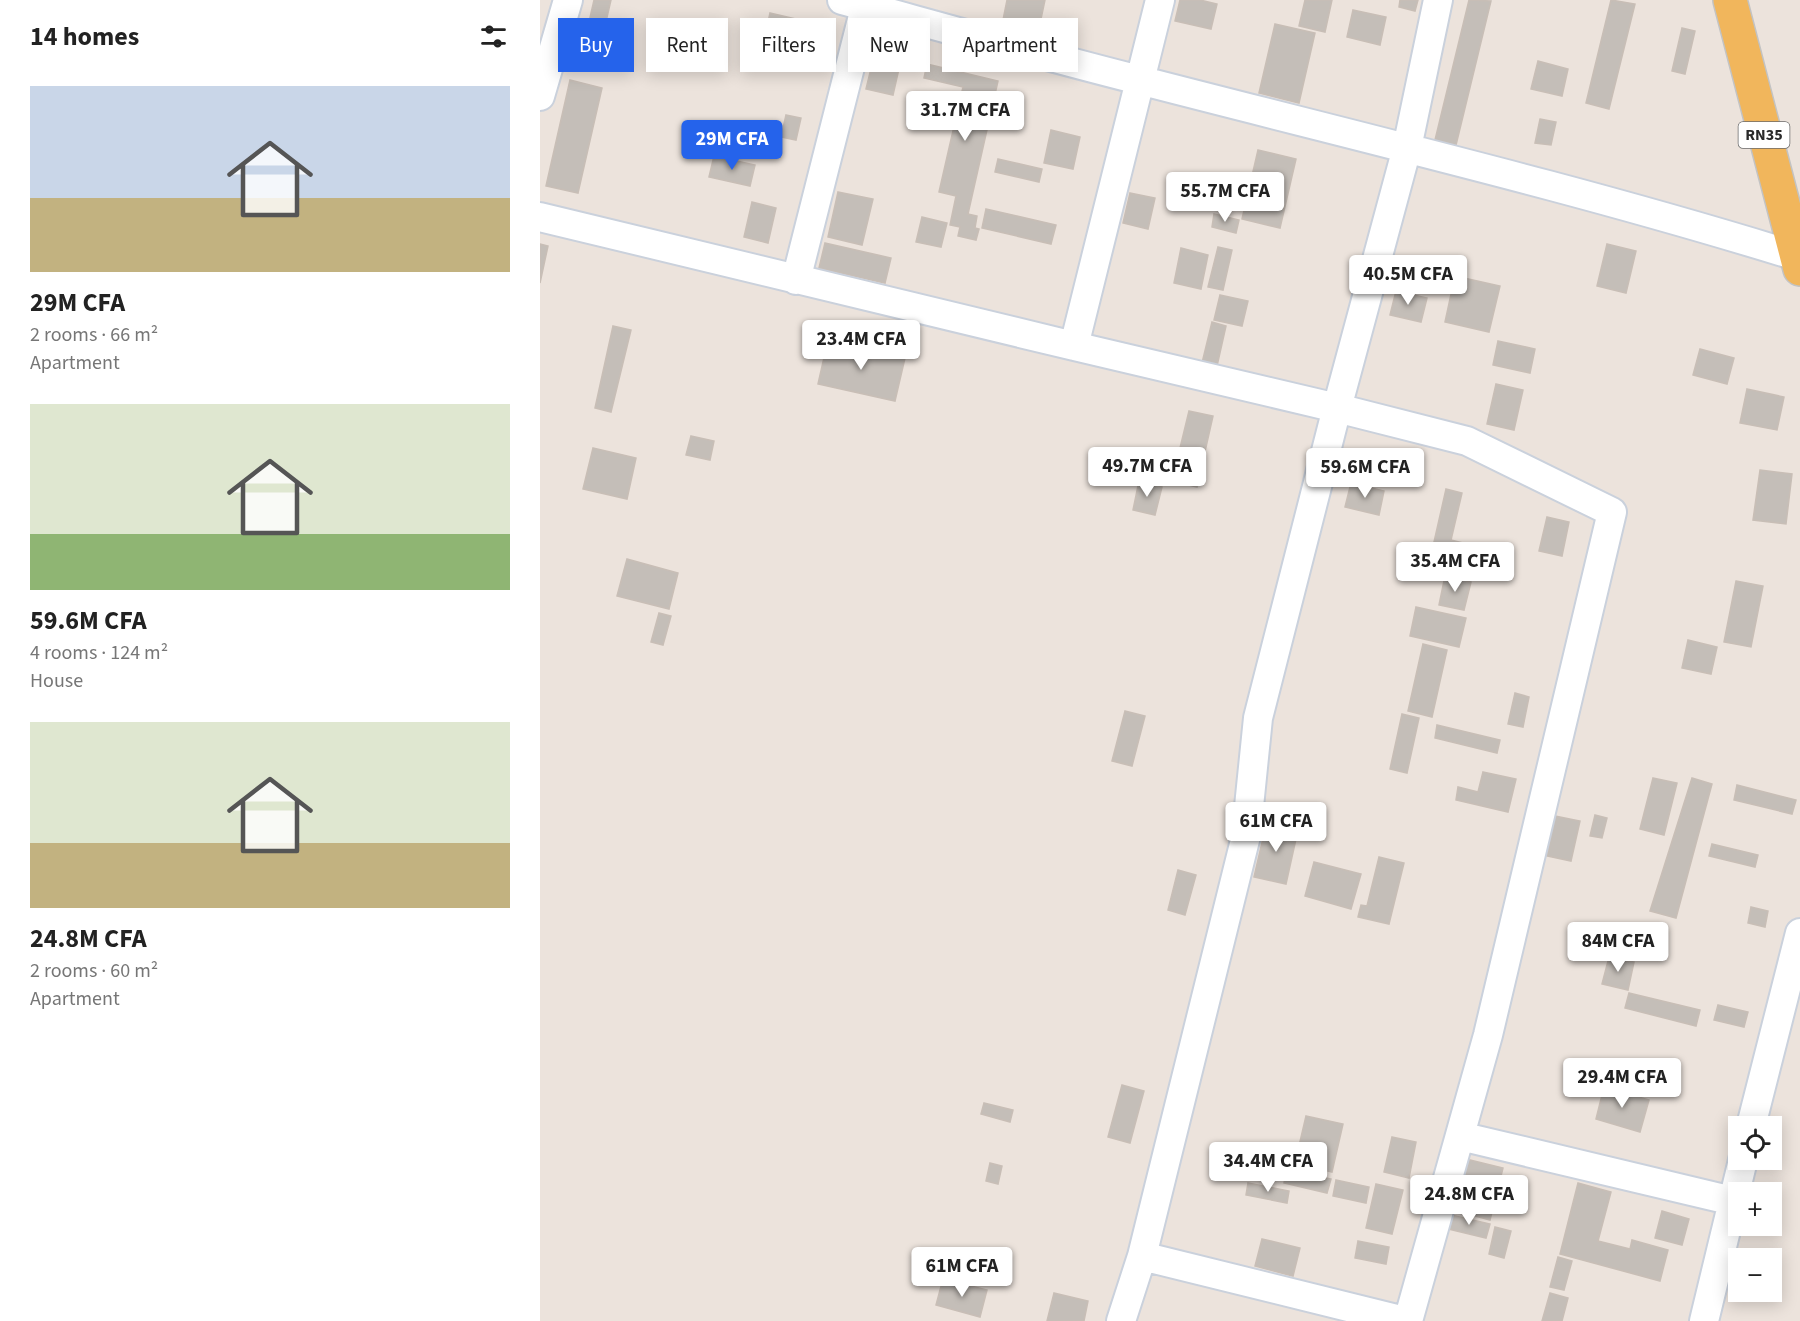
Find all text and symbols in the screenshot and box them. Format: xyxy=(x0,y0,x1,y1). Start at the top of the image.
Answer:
text: 14 homes xyxy=(30,18,139,55)
chip: Buy xyxy=(558,18,634,72)
chip: Rent xyxy=(646,18,728,72)
chip: Filters xyxy=(740,18,836,72)
chip: New xyxy=(848,18,930,72)
chip: Apartment xyxy=(942,18,1078,72)
icon: filters xyxy=(477,20,510,53)
pin: 31.7M CFA xyxy=(896,91,1034,142)
text: 31.7M CFA xyxy=(920,96,1010,124)
pin: 29M CFA xyxy=(677,120,787,171)
road number: RN35 xyxy=(1738,122,1790,148)
icon: home xyxy=(216,125,324,233)
text: 29M CFA xyxy=(695,125,769,153)
pin: 55.7M CFA xyxy=(1156,172,1294,223)
text: 55.7M CFA xyxy=(1180,177,1270,205)
pin: 40.5M CFA xyxy=(1339,255,1477,306)
text: 40.5M CFA xyxy=(1363,260,1453,288)
text: 29M CFA xyxy=(30,284,125,321)
pin: 23.4M CFA xyxy=(792,320,930,371)
text: 2 rooms · 66 m² xyxy=(30,321,158,349)
text: 23.4M CFA xyxy=(816,325,906,353)
text: Apartment xyxy=(30,349,120,377)
icon: home xyxy=(216,443,324,551)
pin: 49.7M CFA xyxy=(1078,447,1216,498)
pin: 59.6M CFA xyxy=(1296,448,1434,499)
text: 49.7M CFA xyxy=(1102,452,1192,480)
text: 59.6M CFA xyxy=(1320,453,1410,481)
pin: 35.4M CFA xyxy=(1386,542,1524,593)
text: 35.4M CFA xyxy=(1410,547,1500,575)
text: 59.6M CFA xyxy=(30,602,147,639)
text: 4 rooms · 124 m² xyxy=(30,639,168,667)
text: House xyxy=(30,667,83,695)
icon: home xyxy=(216,761,324,869)
pin: 61M CFA xyxy=(1221,802,1331,853)
text: 61M CFA xyxy=(1239,807,1313,835)
text: 24.8M CFA xyxy=(30,920,147,957)
pin: 84M CFA xyxy=(1563,922,1673,973)
text: 84M CFA xyxy=(1581,927,1655,955)
text: 2 rooms · 60 m² xyxy=(30,957,158,985)
text: Apartment xyxy=(30,985,120,1013)
pin: 29.4M CFA xyxy=(1553,1058,1691,1109)
text: 29.4M CFA xyxy=(1577,1063,1667,1091)
map controls xyxy=(1728,1116,1782,1302)
button: locate xyxy=(1728,1116,1782,1170)
pin: 34.4M CFA xyxy=(1199,1142,1337,1193)
text: 34.4M CFA xyxy=(1223,1147,1313,1175)
pin: 24.8M CFA xyxy=(1400,1175,1538,1226)
text: 24.8M CFA xyxy=(1424,1180,1514,1208)
button: + xyxy=(1728,1182,1782,1236)
pin: 61M CFA xyxy=(907,1247,1017,1298)
button: − xyxy=(1728,1248,1782,1302)
text: 61M CFA xyxy=(925,1252,999,1280)

